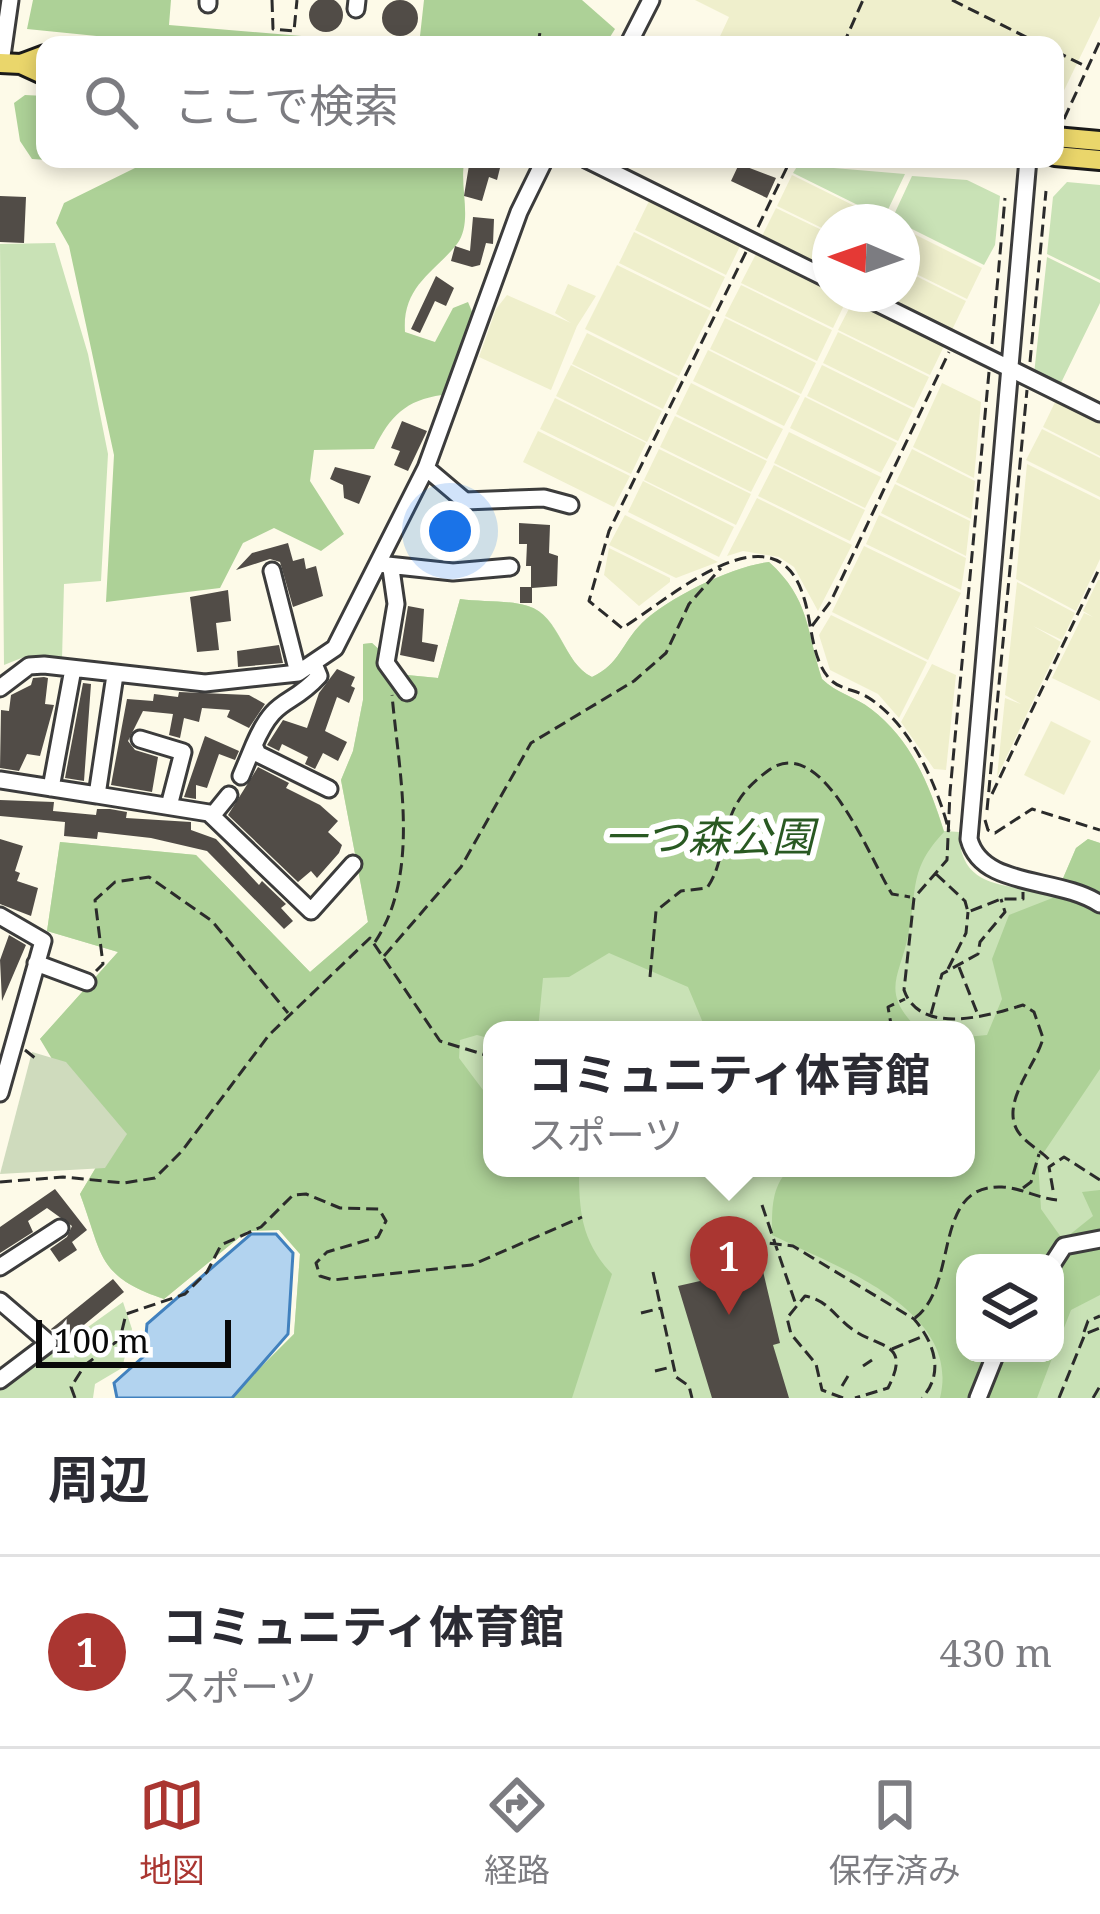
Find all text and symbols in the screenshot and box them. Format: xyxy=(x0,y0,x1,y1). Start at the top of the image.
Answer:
search box xyxy=(36,36,1064,168)
icon: search xyxy=(78,69,144,135)
text: ここで検索 xyxy=(174,74,399,135)
north arrow xyxy=(812,204,920,312)
your location xyxy=(420,501,480,561)
park label: 一つ森公園 xyxy=(604,807,819,864)
popup xyxy=(483,1021,975,1177)
text: コミュニティ体育館 xyxy=(528,1043,930,1104)
text: スポーツ xyxy=(528,1107,683,1160)
pin: 1 xyxy=(690,1216,768,1315)
map controls xyxy=(956,1254,1064,1362)
button: layers xyxy=(956,1254,1064,1362)
scale bar xyxy=(36,1314,231,1367)
text: 100 m xyxy=(54,1318,149,1363)
text: 周辺 xyxy=(48,1443,150,1513)
text: コミュニティ体育館 xyxy=(162,1595,564,1656)
text: 1 xyxy=(76,1625,98,1678)
text: 430 m xyxy=(940,1625,1052,1678)
text: スポーツ xyxy=(162,1659,317,1712)
tab: 地図 xyxy=(139,1772,205,1892)
tab: 経路 xyxy=(484,1772,550,1892)
tab: 保存済み xyxy=(829,1772,961,1892)

